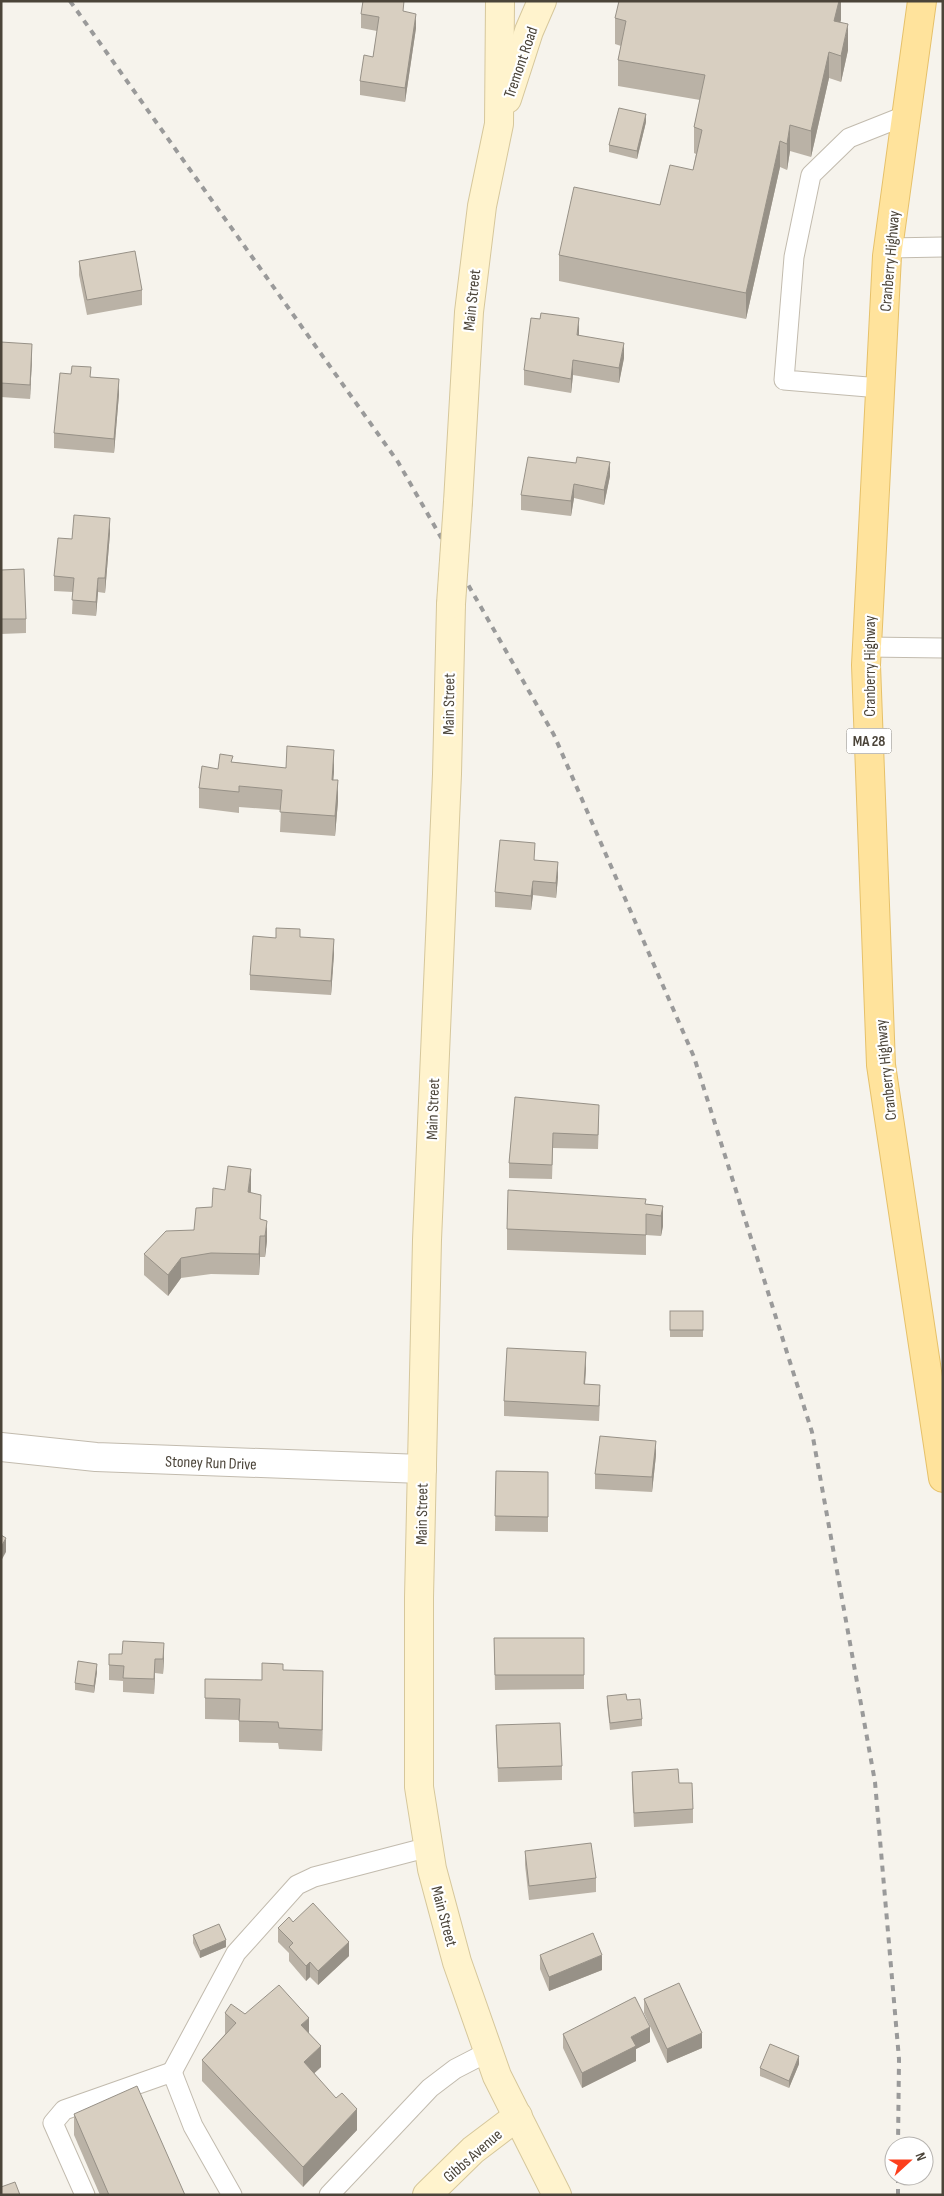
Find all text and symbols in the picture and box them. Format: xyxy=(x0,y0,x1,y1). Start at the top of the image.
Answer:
street label: Tremont Road xyxy=(500,24,542,101)
street label: Cranberry Highway xyxy=(877,210,904,313)
street label: Main Street xyxy=(460,268,485,332)
street label: Cranberry Highway xyxy=(861,615,880,717)
street label: Main Street xyxy=(439,673,460,735)
road number: MA 28 xyxy=(846,728,892,754)
street label: Cranberry Highway xyxy=(872,1018,901,1121)
street label: Main Street xyxy=(423,1078,444,1140)
street label: Stoney Run Drive xyxy=(165,1452,257,1475)
street label: Main Street xyxy=(412,1483,433,1545)
street label: Main Street xyxy=(426,1884,461,1949)
street label: Gibbs Avenue xyxy=(440,2125,506,2187)
north arrow xyxy=(884,2136,934,2186)
text: N xyxy=(911,2150,930,2163)

